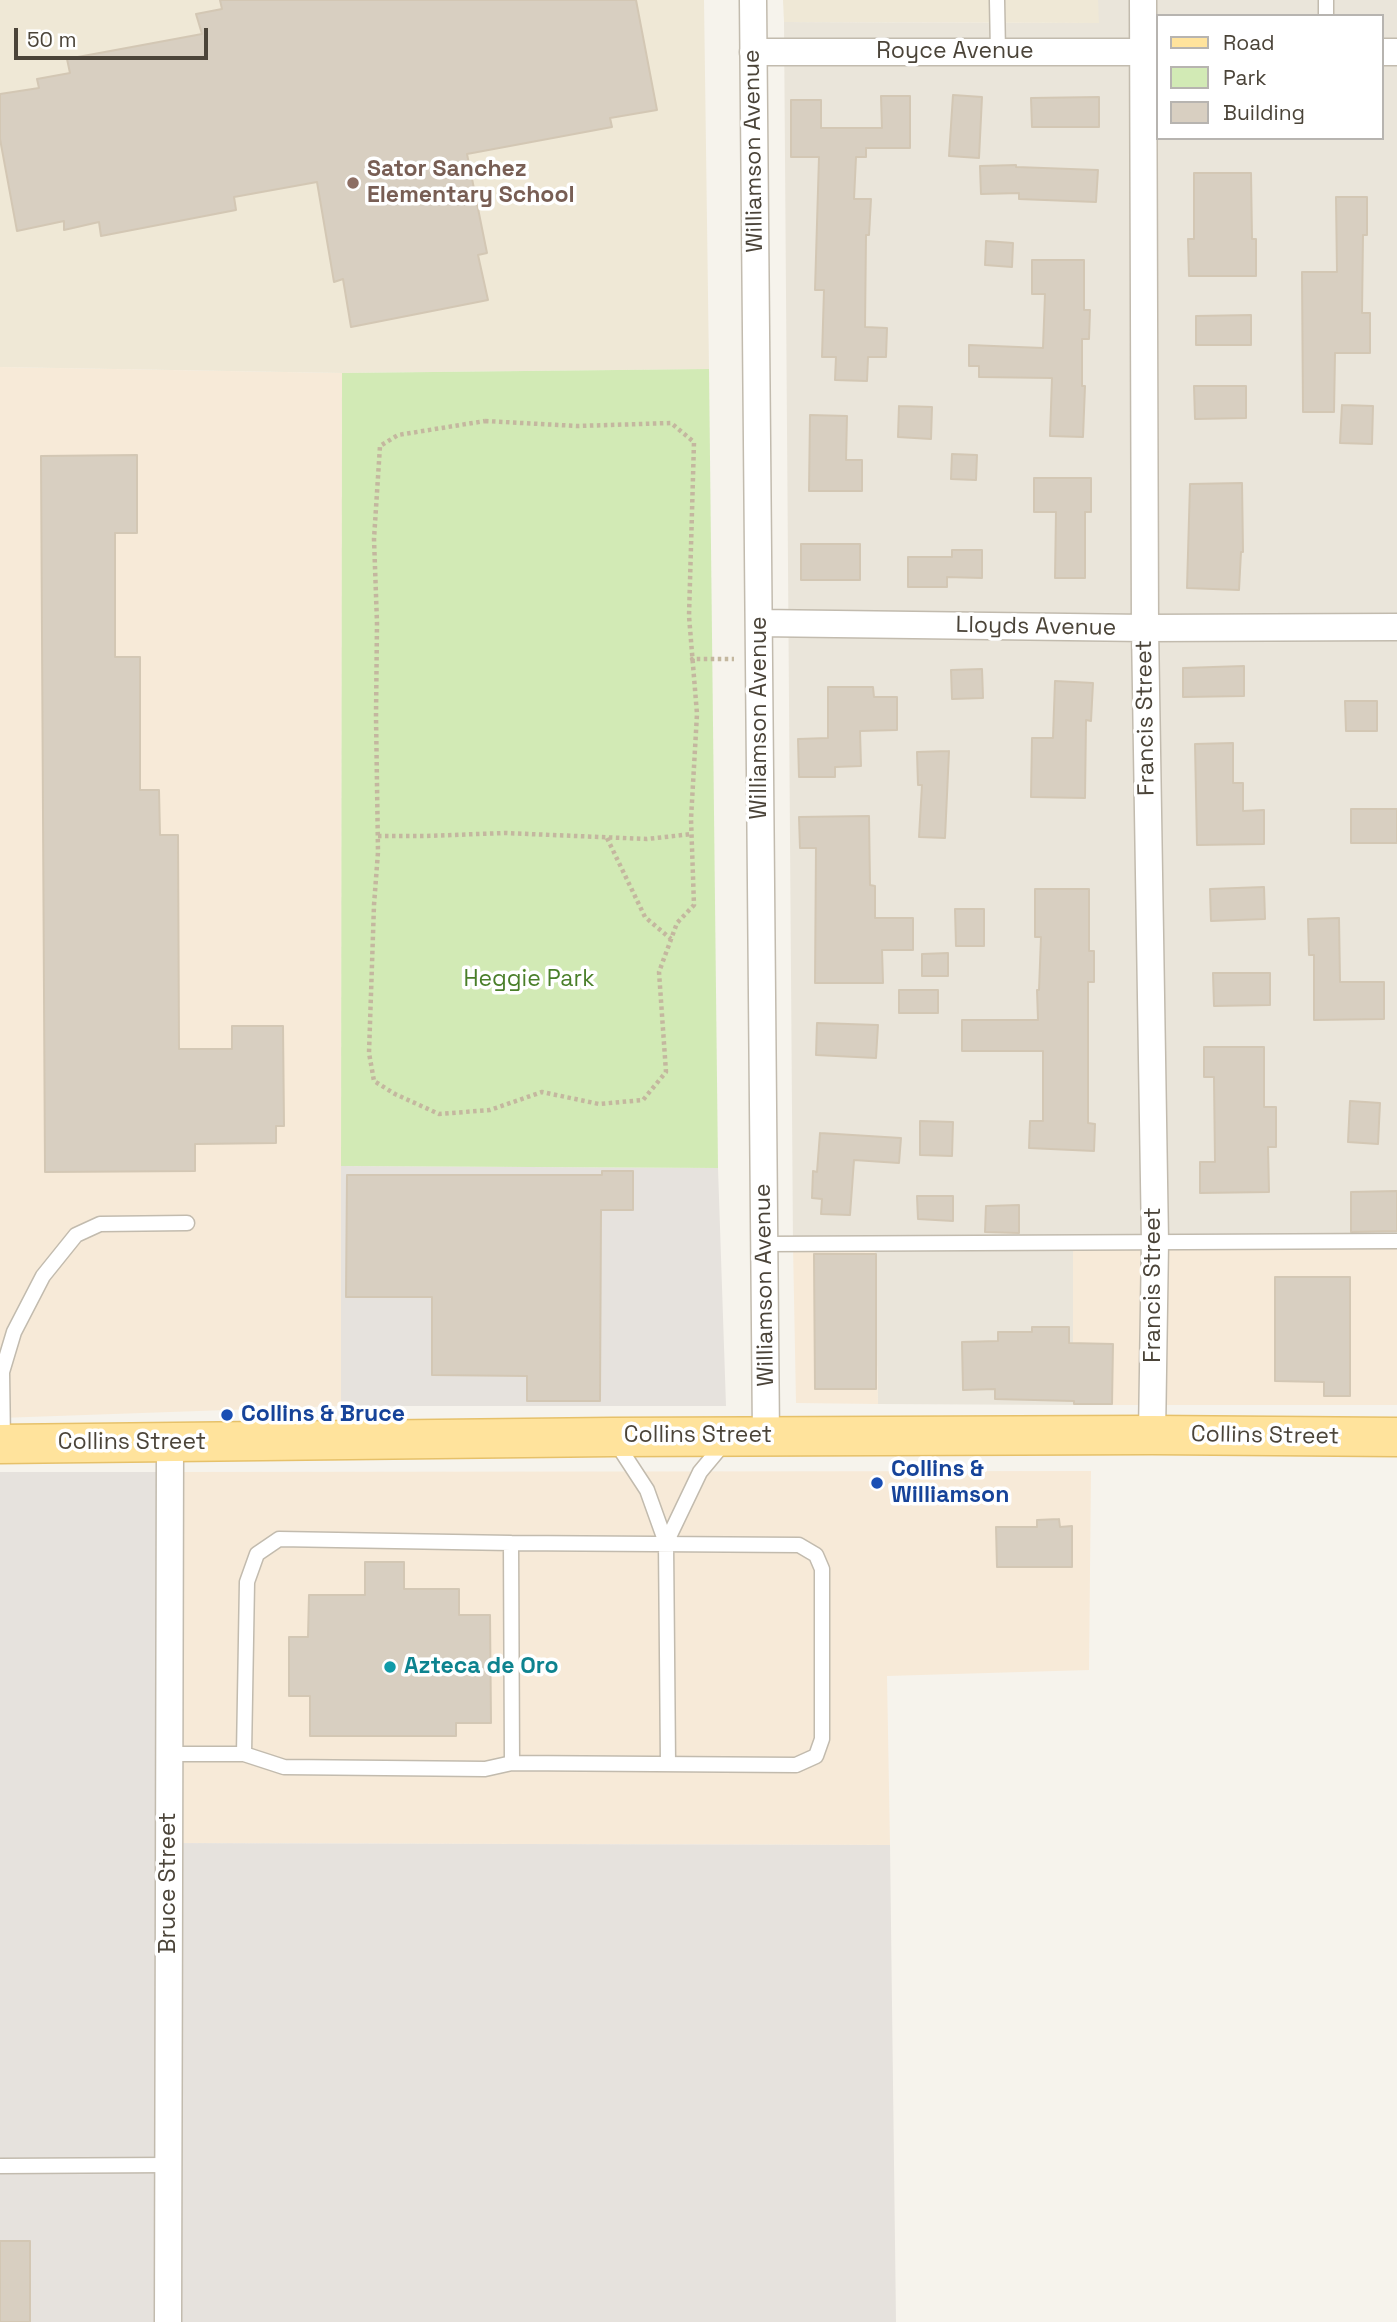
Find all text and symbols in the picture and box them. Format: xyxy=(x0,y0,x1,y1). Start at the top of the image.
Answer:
scale bar xyxy=(18,14,212,58)
legend xyxy=(1156,14,1383,140)
text: 50 m xyxy=(27,26,77,53)
text: Road xyxy=(1223,29,1275,56)
street label: Royce Avenue xyxy=(876,38,1034,66)
street label: Williamson Avenue xyxy=(738,49,770,253)
text: Park xyxy=(1223,64,1267,91)
text: Building xyxy=(1223,99,1305,126)
place label: Sator Sanchez Elementary School xyxy=(367,156,575,210)
marker: Sator Sanchez Elementary School xyxy=(345,175,361,191)
street label: Lloyds Avenue xyxy=(955,612,1117,642)
street label: Williamson Avenue xyxy=(746,616,774,820)
street label: Francis Street xyxy=(1131,640,1161,796)
park label: Heggie Park xyxy=(463,966,595,994)
street label: Williamson Avenue xyxy=(749,1183,781,1387)
street label: Francis Street xyxy=(1140,1207,1168,1363)
place label: Collins & Bruce xyxy=(241,1401,405,1429)
marker: Collins & Bruce xyxy=(219,1407,235,1423)
street label: Collins Street xyxy=(1191,1421,1339,1451)
street label: Collins Street xyxy=(624,1422,772,1450)
street label: Collins Street xyxy=(58,1429,206,1457)
place label: Collins & Williamson xyxy=(891,1456,1009,1510)
marker: Collins & Williamson xyxy=(869,1475,885,1491)
place label: Azteca de Oro xyxy=(404,1653,559,1681)
marker: Azteca de Oro xyxy=(382,1659,398,1675)
street label: Bruce Street xyxy=(155,1812,183,1954)

